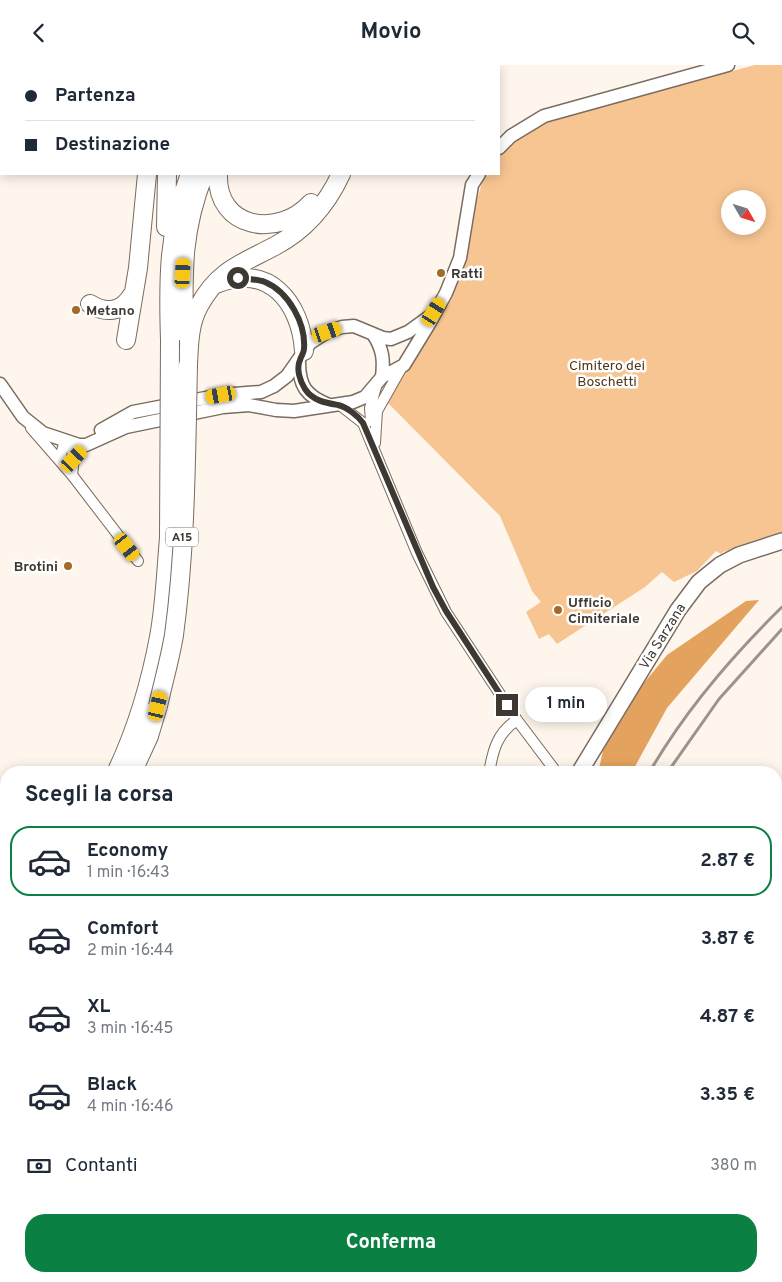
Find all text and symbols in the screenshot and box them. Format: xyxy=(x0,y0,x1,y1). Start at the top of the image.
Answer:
icon: back xyxy=(25,19,53,47)
text: Movio xyxy=(361,19,421,46)
icon: search xyxy=(729,19,757,47)
text: Partenza xyxy=(55,84,136,108)
text: Destinazione xyxy=(55,133,170,157)
north arrow xyxy=(721,190,766,235)
map controls xyxy=(721,190,766,235)
car xyxy=(174,258,191,288)
place label: Ratti xyxy=(451,266,483,283)
route start xyxy=(227,267,249,289)
marker: Ratti xyxy=(435,267,447,279)
car xyxy=(419,295,448,329)
place label: Metano xyxy=(86,303,135,320)
marker: Metano xyxy=(70,304,82,316)
car xyxy=(310,320,343,344)
park label: Cimitero dei Boschetti xyxy=(569,358,645,391)
car xyxy=(204,385,237,405)
car xyxy=(58,443,89,475)
road number: A15 xyxy=(166,527,198,547)
car xyxy=(111,531,142,563)
place label: Brotini xyxy=(14,559,58,576)
marker: Brotini xyxy=(62,560,74,572)
place label: Ufficio Cimiteriale xyxy=(568,595,640,628)
street label: Via Sarzana xyxy=(636,601,690,673)
marker: Ufficio Cimiteriale xyxy=(552,604,564,616)
callout: 1 min xyxy=(524,687,607,723)
car xyxy=(147,690,168,722)
route end xyxy=(496,694,518,716)
text: 1 min xyxy=(547,694,585,714)
text: Scegli la corsa xyxy=(25,782,174,809)
icon: car xyxy=(27,839,72,884)
text: Economy xyxy=(87,839,168,863)
text: 2.87 € xyxy=(700,849,755,873)
text: 1 min · 16:43 xyxy=(87,863,170,883)
icon: car xyxy=(27,917,72,962)
text: Comfort xyxy=(87,917,159,941)
text: 3.87 € xyxy=(701,927,755,951)
text: 2 min · 16:44 xyxy=(87,941,174,961)
icon: car xyxy=(27,995,72,1040)
text: XL xyxy=(87,995,110,1019)
text: 4.87 € xyxy=(700,1005,755,1029)
text: 3 min · 16:45 xyxy=(87,1019,174,1039)
icon: car xyxy=(27,1073,72,1118)
text: Black xyxy=(87,1073,137,1097)
text: 3.35 € xyxy=(700,1083,755,1107)
text: 4 min · 16:46 xyxy=(87,1097,173,1117)
icon: cash xyxy=(25,1152,53,1180)
text: Contanti xyxy=(65,1154,138,1178)
text: 380 m xyxy=(710,1156,757,1176)
button: Conferma xyxy=(25,1214,757,1272)

